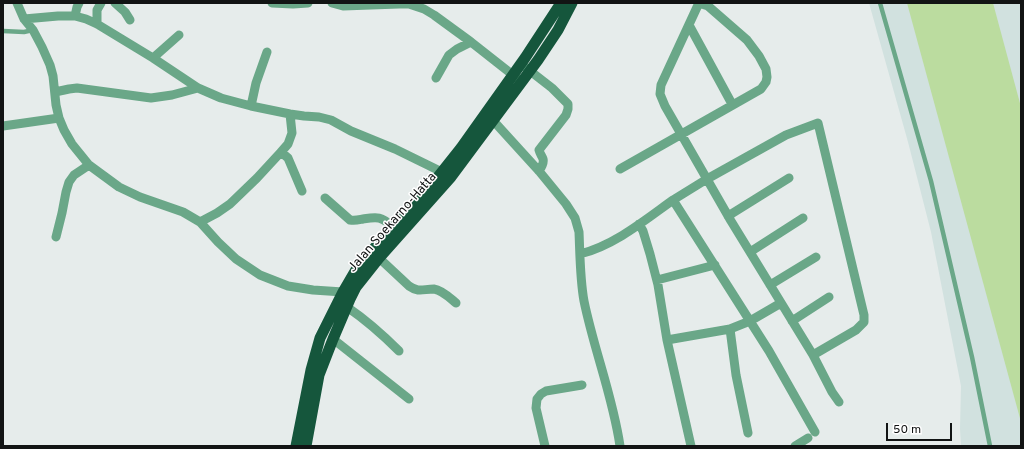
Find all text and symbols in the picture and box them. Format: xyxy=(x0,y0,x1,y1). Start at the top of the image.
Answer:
street label: Jalan Soekarno-Hatta xyxy=(345,170,441,276)
scale bar xyxy=(888,415,954,441)
text: 50 m xyxy=(893,422,921,438)

